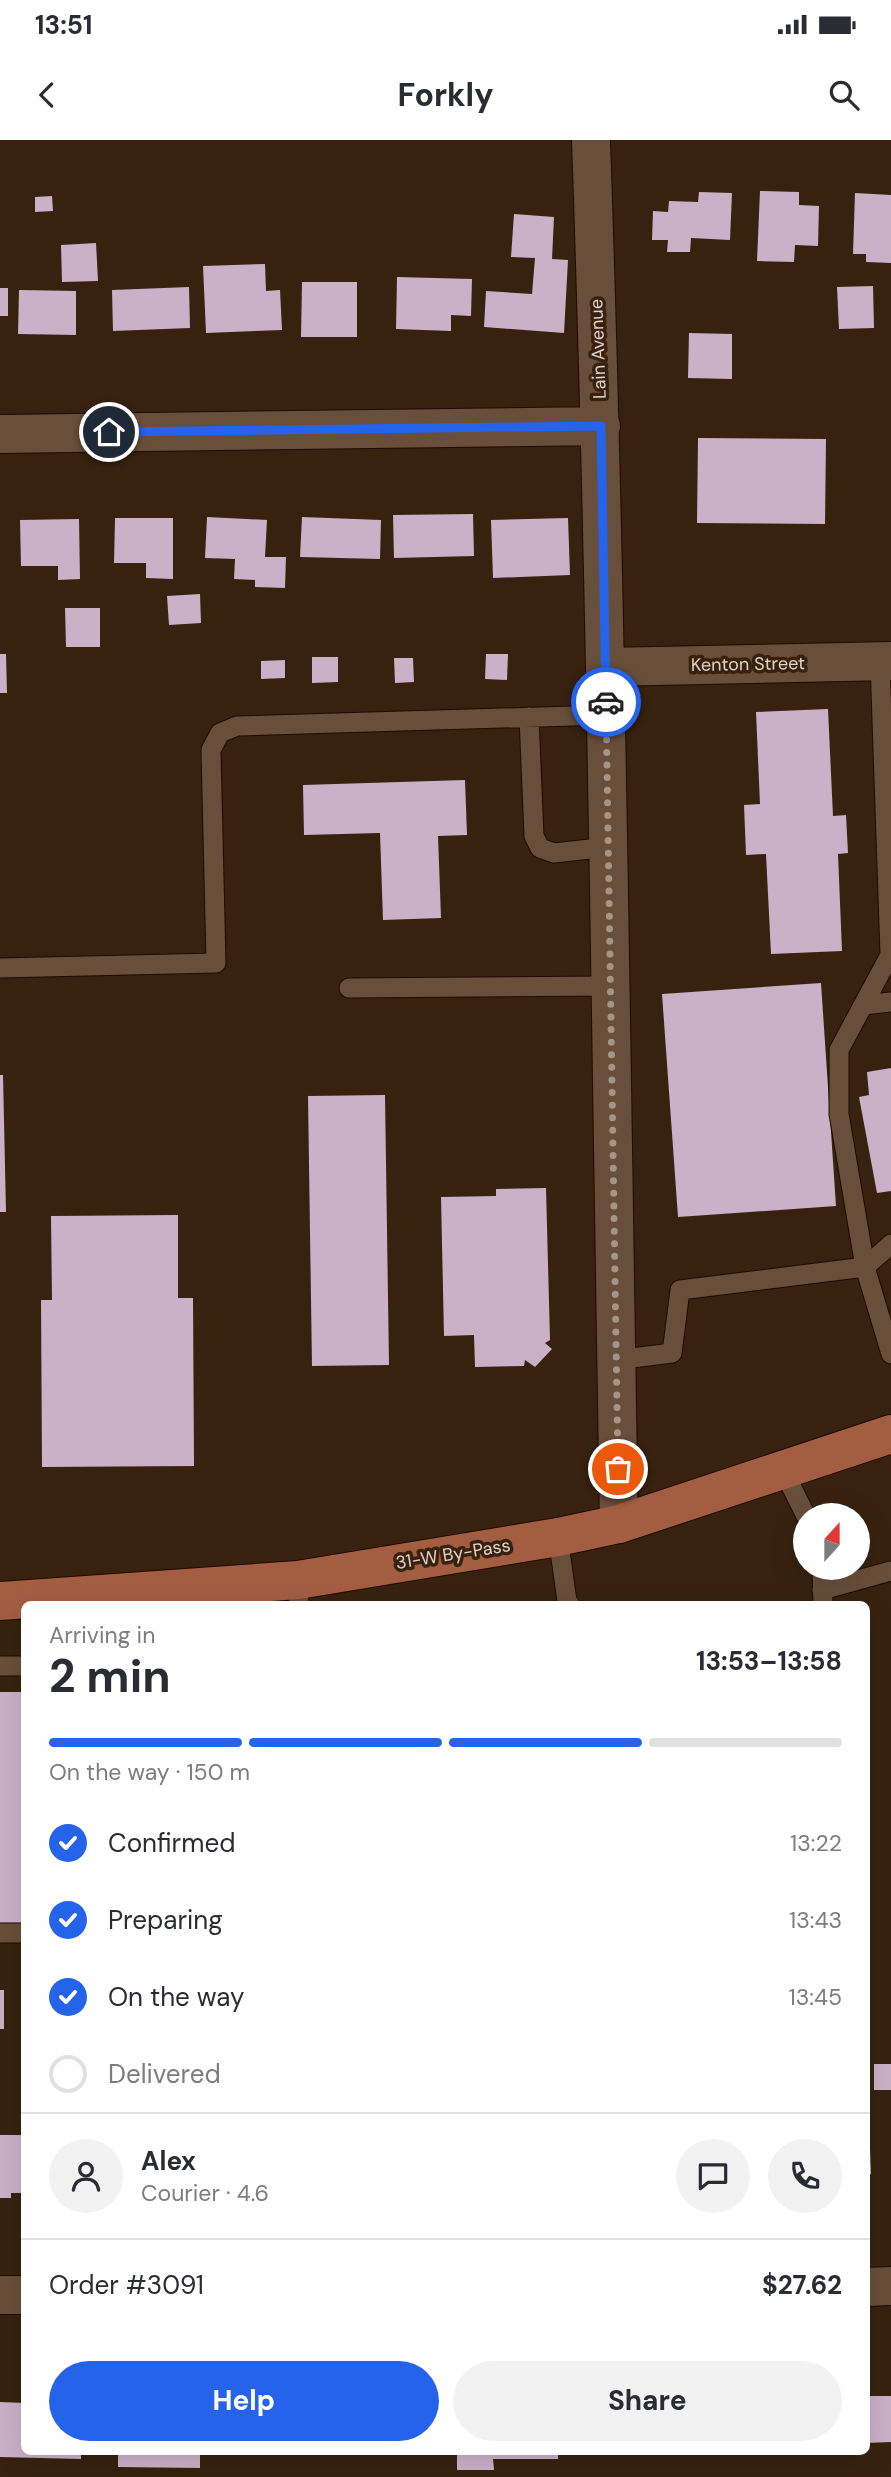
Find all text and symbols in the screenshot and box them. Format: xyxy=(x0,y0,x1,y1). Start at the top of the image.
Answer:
text: 13:51 xyxy=(35,8,92,42)
text: Forkly xyxy=(398,74,493,116)
icon: back xyxy=(28,76,66,114)
icon: search xyxy=(825,76,863,114)
street label: Lain Avenue xyxy=(584,299,612,399)
pin xyxy=(79,402,139,462)
icon: home xyxy=(90,413,128,451)
street label: Kenton Street xyxy=(691,651,805,677)
courier xyxy=(571,667,641,737)
icon: car xyxy=(587,683,625,721)
pin xyxy=(588,1439,648,1499)
icon: bag xyxy=(599,1450,637,1488)
north arrow xyxy=(793,1503,870,1580)
map controls xyxy=(793,1503,870,1580)
street label: 31-W By-Pass xyxy=(394,1533,512,1575)
text: Arriving in xyxy=(49,1620,155,1650)
text: 13:53–13:58 xyxy=(696,1644,842,1678)
text: 2 min xyxy=(49,1646,171,1706)
text: On the way · 150 m xyxy=(49,1757,250,1787)
icon: check xyxy=(49,1824,87,1862)
text: Confirmed xyxy=(108,1826,235,1860)
text: 13:22 xyxy=(790,1828,842,1858)
icon: check xyxy=(49,1901,87,1939)
text: Preparing xyxy=(108,1903,223,1937)
text: 13:43 xyxy=(789,1905,842,1935)
icon: check xyxy=(49,1978,87,2016)
text: On the way xyxy=(108,1980,244,2014)
text: 13:45 xyxy=(789,1982,842,2012)
text: Delivered xyxy=(108,2057,221,2091)
button: person xyxy=(49,2139,123,2213)
button: chat xyxy=(676,2139,750,2213)
button: phone xyxy=(768,2139,842,2213)
text: Alex xyxy=(141,2144,196,2178)
text: Courier · 4.6 xyxy=(141,2178,269,2208)
text: Order #3091 xyxy=(49,2268,204,2302)
text: $27.62 xyxy=(762,2268,842,2302)
button: Help xyxy=(49,2361,439,2441)
button: Share xyxy=(453,2361,842,2441)

